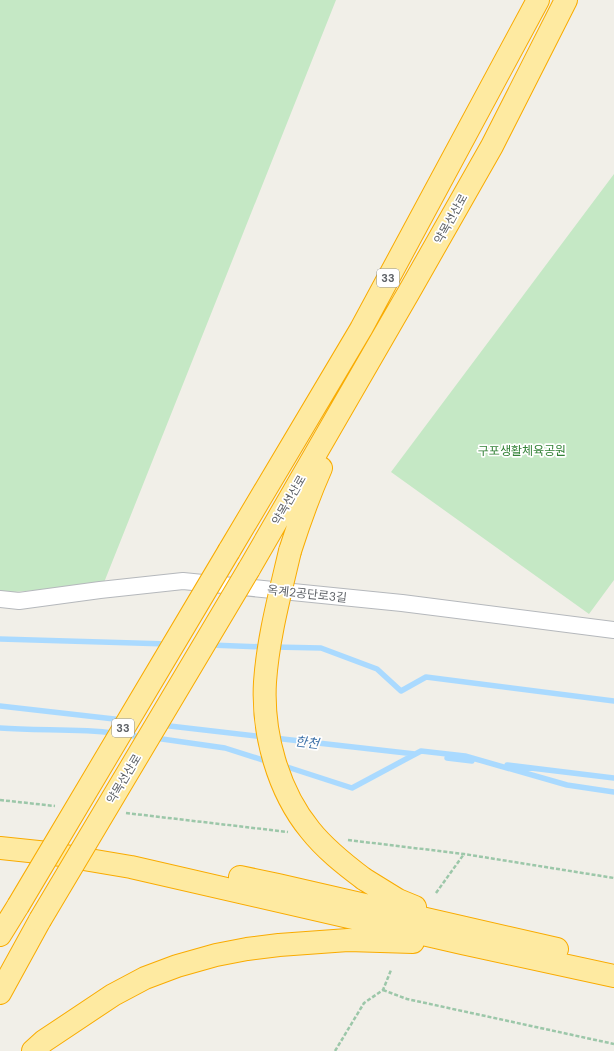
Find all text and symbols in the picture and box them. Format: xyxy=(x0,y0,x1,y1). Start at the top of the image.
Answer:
street label: 약목선산로 xyxy=(431,191,471,247)
road number: 33 xyxy=(377,269,399,287)
park label: 구포생활체육공원 xyxy=(478,443,566,459)
street label: 약목선산로 xyxy=(268,472,310,528)
street label: 옥계2공단로3길 xyxy=(266,582,348,606)
road number: 33 xyxy=(112,719,134,737)
water label: 한천 xyxy=(294,733,321,753)
street label: 약목선산로 xyxy=(103,751,145,807)

